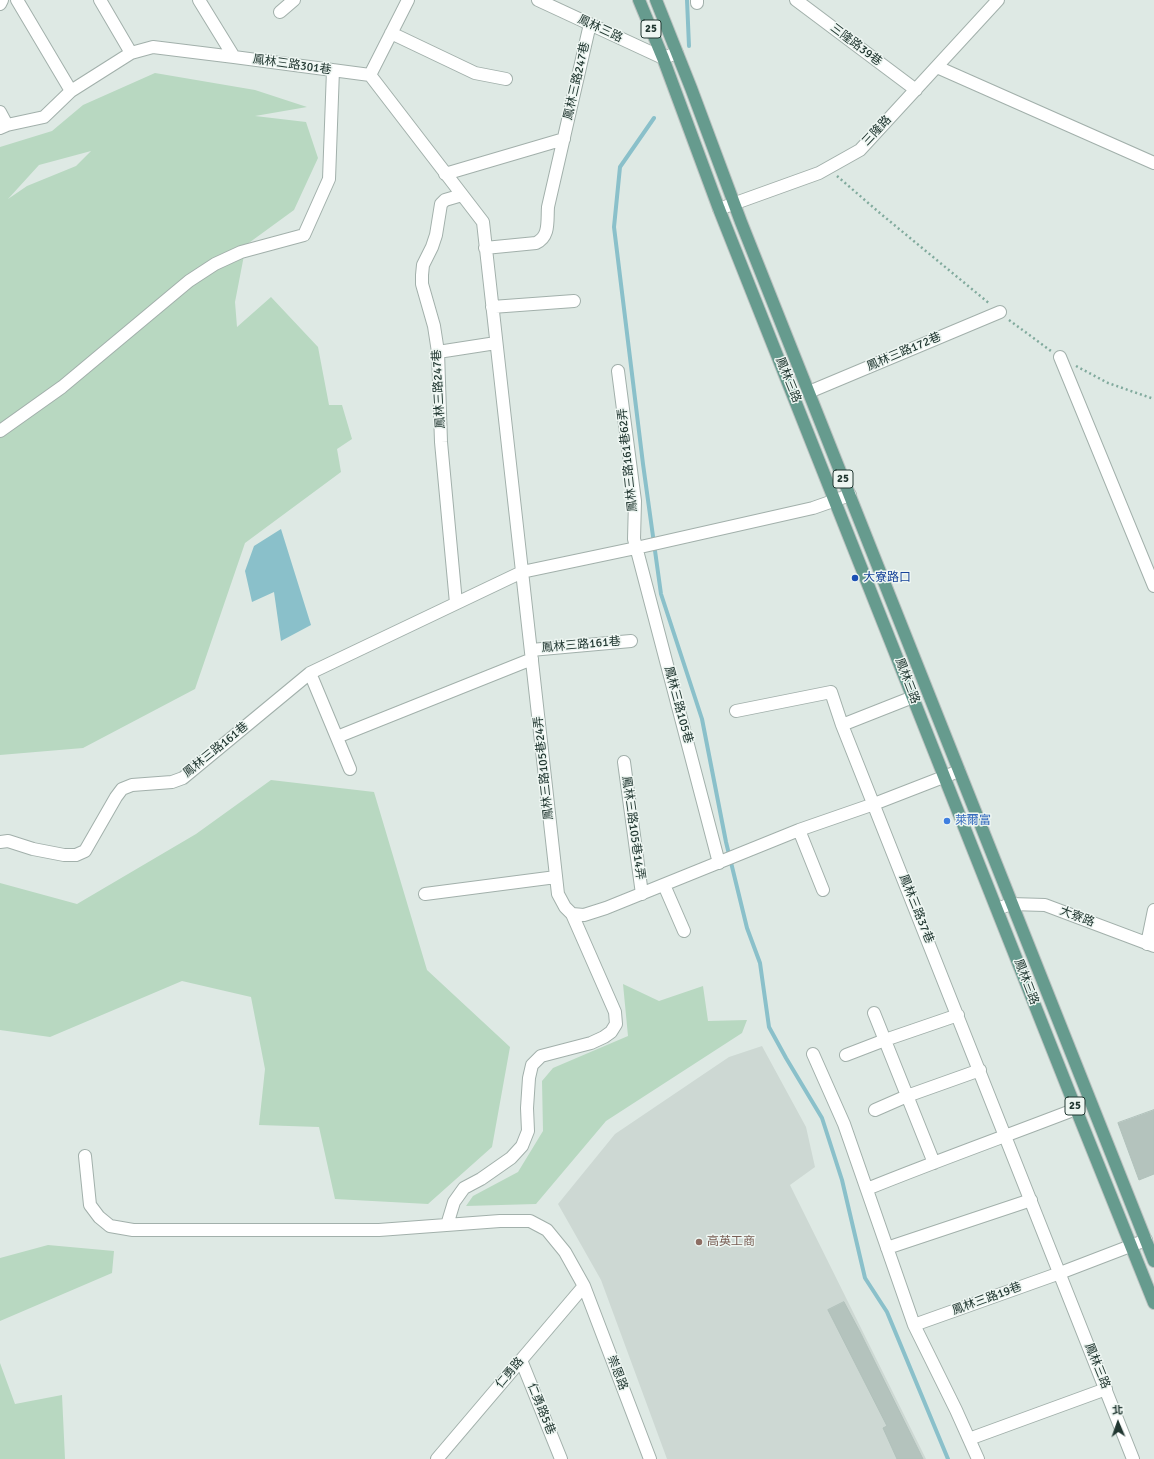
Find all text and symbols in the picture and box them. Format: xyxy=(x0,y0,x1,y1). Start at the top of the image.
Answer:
street label: 鳳林三路 xyxy=(575,12,625,46)
road number: 25 xyxy=(641,20,661,38)
street label: 三隆路39巷 xyxy=(827,21,885,69)
street label: 鳳林三路247巷 xyxy=(561,41,593,121)
street label: 鳳林三路301巷 xyxy=(252,52,332,78)
street label: 三隆路 xyxy=(859,113,895,149)
street label: 鳳林三路172巷 xyxy=(865,330,943,374)
street label: 鳳林三路247巷 xyxy=(430,349,448,429)
street label: 鳳林三路 xyxy=(772,355,804,405)
street label: 鳳林三路161巷62弄 xyxy=(615,407,641,513)
road number: 25 xyxy=(833,470,853,488)
place label: 大寮路口 xyxy=(863,571,911,585)
marker: 大寮路口 xyxy=(850,573,860,583)
street label: 鳳林三路161巷 xyxy=(541,634,621,656)
street label: 鳳林三路 xyxy=(892,656,922,706)
street label: 鳳林三路105巷 xyxy=(661,665,695,745)
street label: 鳳林三路105巷24弄 xyxy=(531,715,557,821)
street label: 鳳林三路161巷 xyxy=(181,719,251,781)
street label: 鳳林三路105巷14弄 xyxy=(619,775,647,881)
place label: 萊爾富 xyxy=(955,814,991,828)
marker: 萊爾富 xyxy=(942,816,952,826)
street label: 鳳林三路37巷 xyxy=(896,872,936,946)
street label: 大寮路 xyxy=(1058,904,1096,930)
street label: 鳳林三路 xyxy=(1011,957,1041,1007)
road number: 25 xyxy=(1065,1097,1085,1115)
place label: 高英工商 xyxy=(707,1235,755,1249)
marker: 高英工商 xyxy=(694,1237,704,1247)
street label: 鳳林三路19巷 xyxy=(950,1280,1024,1318)
street label: 鳳林三路 xyxy=(1081,1341,1113,1391)
street label: 崇恩路 xyxy=(604,1354,630,1392)
street label: 仁勇路 xyxy=(493,1355,527,1391)
street label: 仁勇路5巷 xyxy=(524,1381,558,1437)
north arrow xyxy=(1098,1403,1138,1443)
text: 北 xyxy=(1112,1404,1123,1417)

